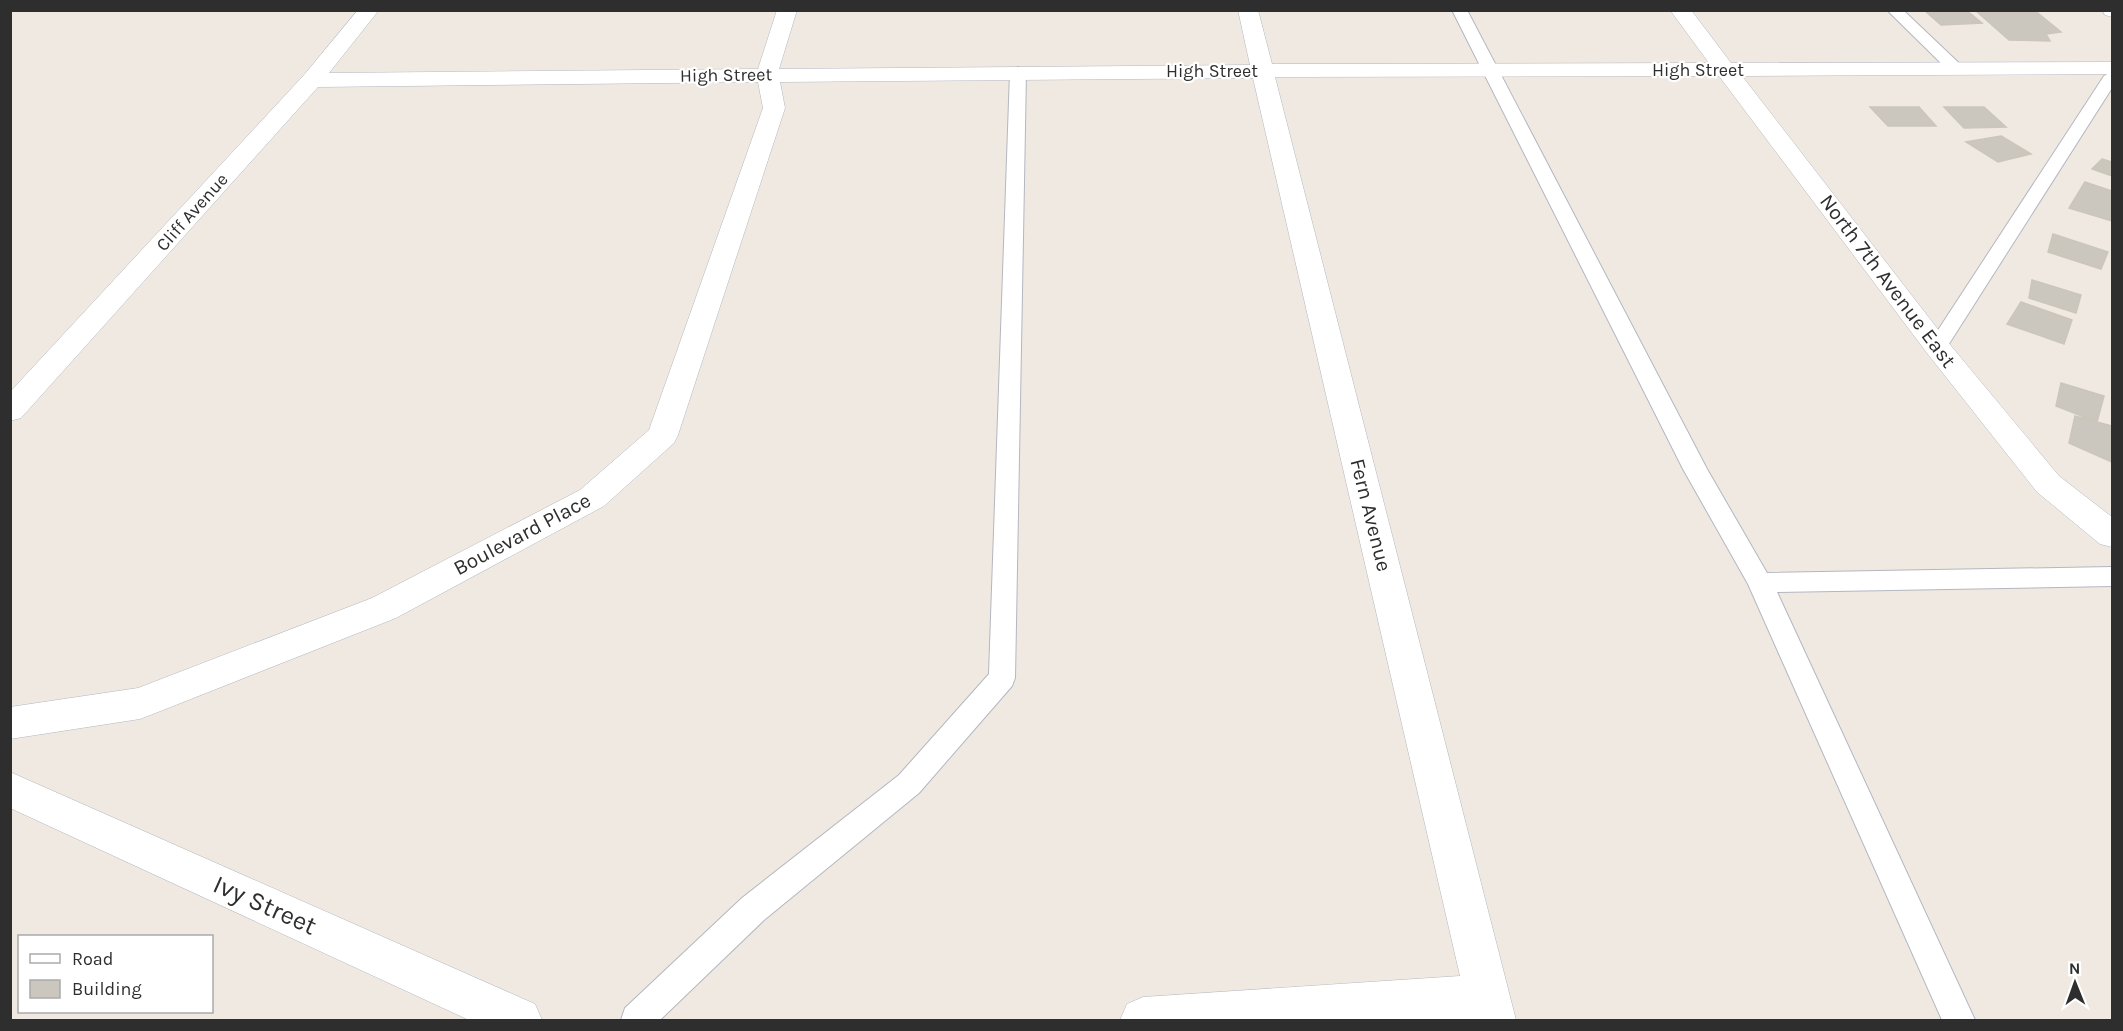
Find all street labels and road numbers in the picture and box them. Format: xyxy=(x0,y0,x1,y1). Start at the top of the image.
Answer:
street label: High Street xyxy=(1652,59,1744,81)
street label: High Street xyxy=(1166,60,1258,82)
street label: High Street xyxy=(680,63,772,87)
street label: Cliff Avenue xyxy=(151,168,233,256)
street label: North 7th Avenue East xyxy=(1815,190,1961,372)
street label: Fern Avenue xyxy=(1345,456,1397,574)
street label: Boulevard Place xyxy=(449,488,595,580)
street label: Ivy Street xyxy=(208,868,322,942)

